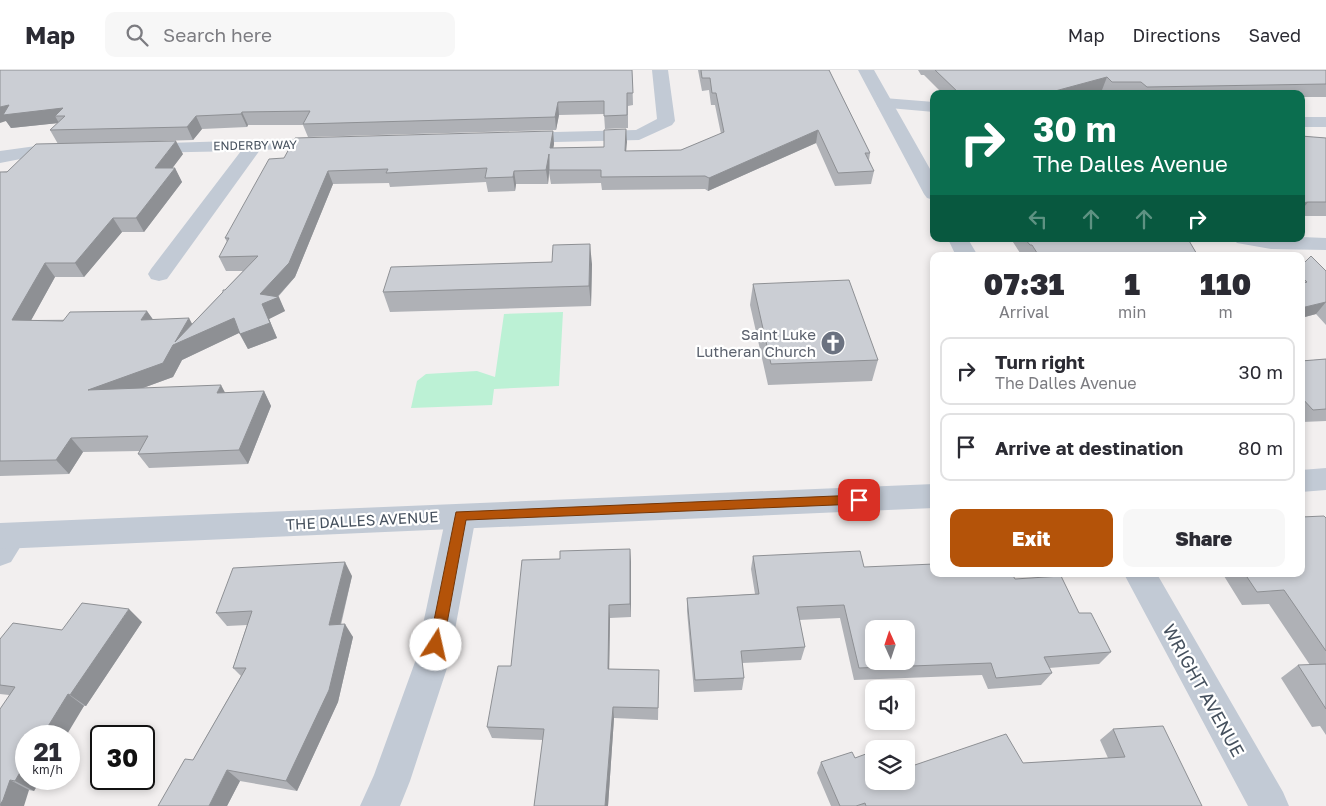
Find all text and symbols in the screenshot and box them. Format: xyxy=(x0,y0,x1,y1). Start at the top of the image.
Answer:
search box xyxy=(105,12,455,57)
text: Map xyxy=(25,20,75,49)
icon: search xyxy=(123,21,151,49)
text: Search here xyxy=(163,23,272,46)
text: Map xyxy=(1068,24,1104,46)
text: Directions xyxy=(1132,24,1220,46)
text: Saved xyxy=(1248,24,1301,46)
text: 30 m xyxy=(1033,108,1116,150)
icon: right xyxy=(950,110,1015,175)
street label: ENDERBY WAY xyxy=(213,137,297,153)
text: The Dalles Avenue xyxy=(1033,150,1228,177)
icon: left xyxy=(1024,205,1052,233)
icon: ahead xyxy=(1077,205,1105,233)
icon: ahead xyxy=(1130,205,1158,233)
icon: right xyxy=(1183,205,1211,233)
text: 07:31 xyxy=(984,266,1064,302)
text: 1 xyxy=(1124,266,1140,302)
text: 110 xyxy=(1200,266,1251,302)
text: Arrival xyxy=(999,302,1049,322)
text: min xyxy=(1118,302,1146,322)
text: m xyxy=(1219,302,1233,322)
place label: Saint Luke Lutheran Church xyxy=(696,325,816,360)
church icon: Saint Luke Lutheran Church xyxy=(820,330,846,356)
text: Turn right xyxy=(995,350,1085,373)
icon: right xyxy=(952,357,980,385)
text: 30 m xyxy=(1239,360,1283,383)
text: The Dalles Avenue xyxy=(995,373,1137,393)
icon: arrive xyxy=(952,433,980,461)
text: Arrive at destination xyxy=(995,436,1183,459)
text: 80 m xyxy=(1238,436,1283,459)
pin xyxy=(838,479,880,521)
icon: arrive xyxy=(845,486,873,514)
street label: THE DALLES AVENUE xyxy=(285,507,439,533)
button: Exit xyxy=(950,509,1113,567)
button: Share xyxy=(1123,509,1285,567)
position arrow xyxy=(409,618,461,670)
north arrow xyxy=(865,620,915,670)
map controls xyxy=(865,620,915,790)
street label: WRIGHT AVENUE xyxy=(1158,620,1250,760)
button: sound xyxy=(865,680,915,730)
speed limit sign: 30 xyxy=(90,725,155,790)
text: 21 xyxy=(33,736,62,767)
button: layers xyxy=(865,740,915,790)
text: km/h xyxy=(32,762,63,777)

